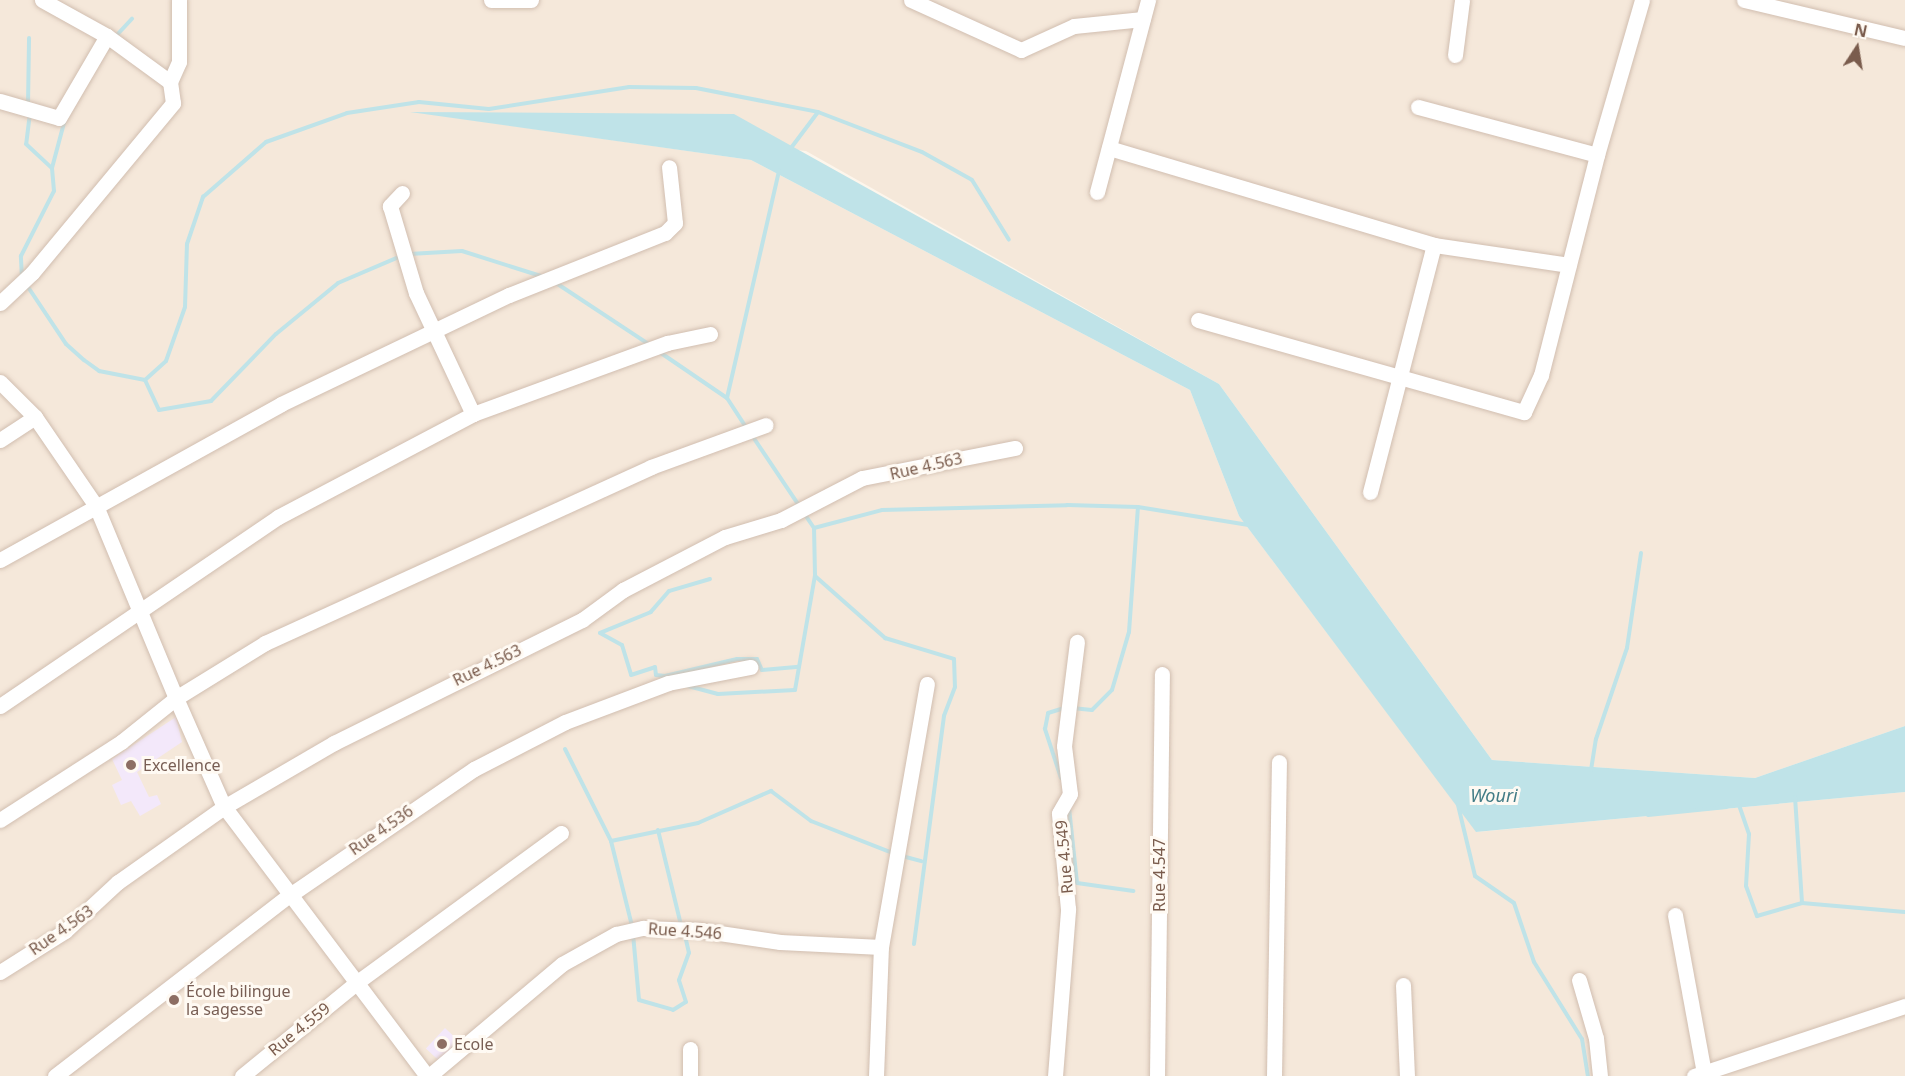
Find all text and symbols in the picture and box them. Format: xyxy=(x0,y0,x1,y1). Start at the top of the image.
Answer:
north arrow xyxy=(1827,18,1887,78)
text: N xyxy=(1852,18,1869,43)
street label: Rue 4.563 xyxy=(888,448,964,484)
street label: Rue 4.563 xyxy=(450,640,524,690)
place label: Excellence xyxy=(143,755,221,775)
marker: Excellence xyxy=(124,758,138,772)
water label: Wouri xyxy=(1470,784,1518,806)
street label: Rue 4.536 xyxy=(345,801,417,859)
street label: Rue 4.549 xyxy=(1051,819,1077,895)
street label: Rue 4.547 xyxy=(1149,838,1169,912)
street label: Rue 4.563 xyxy=(25,901,97,959)
street label: Rue 4.546 xyxy=(647,919,723,943)
place label: École bilingue la sagesse xyxy=(186,981,290,1019)
marker: École bilingue la sagesse xyxy=(167,993,181,1007)
street label: Rue 4.559 xyxy=(264,998,334,1060)
place label: Ecole xyxy=(454,1034,493,1054)
marker: Ecole xyxy=(435,1037,449,1051)

